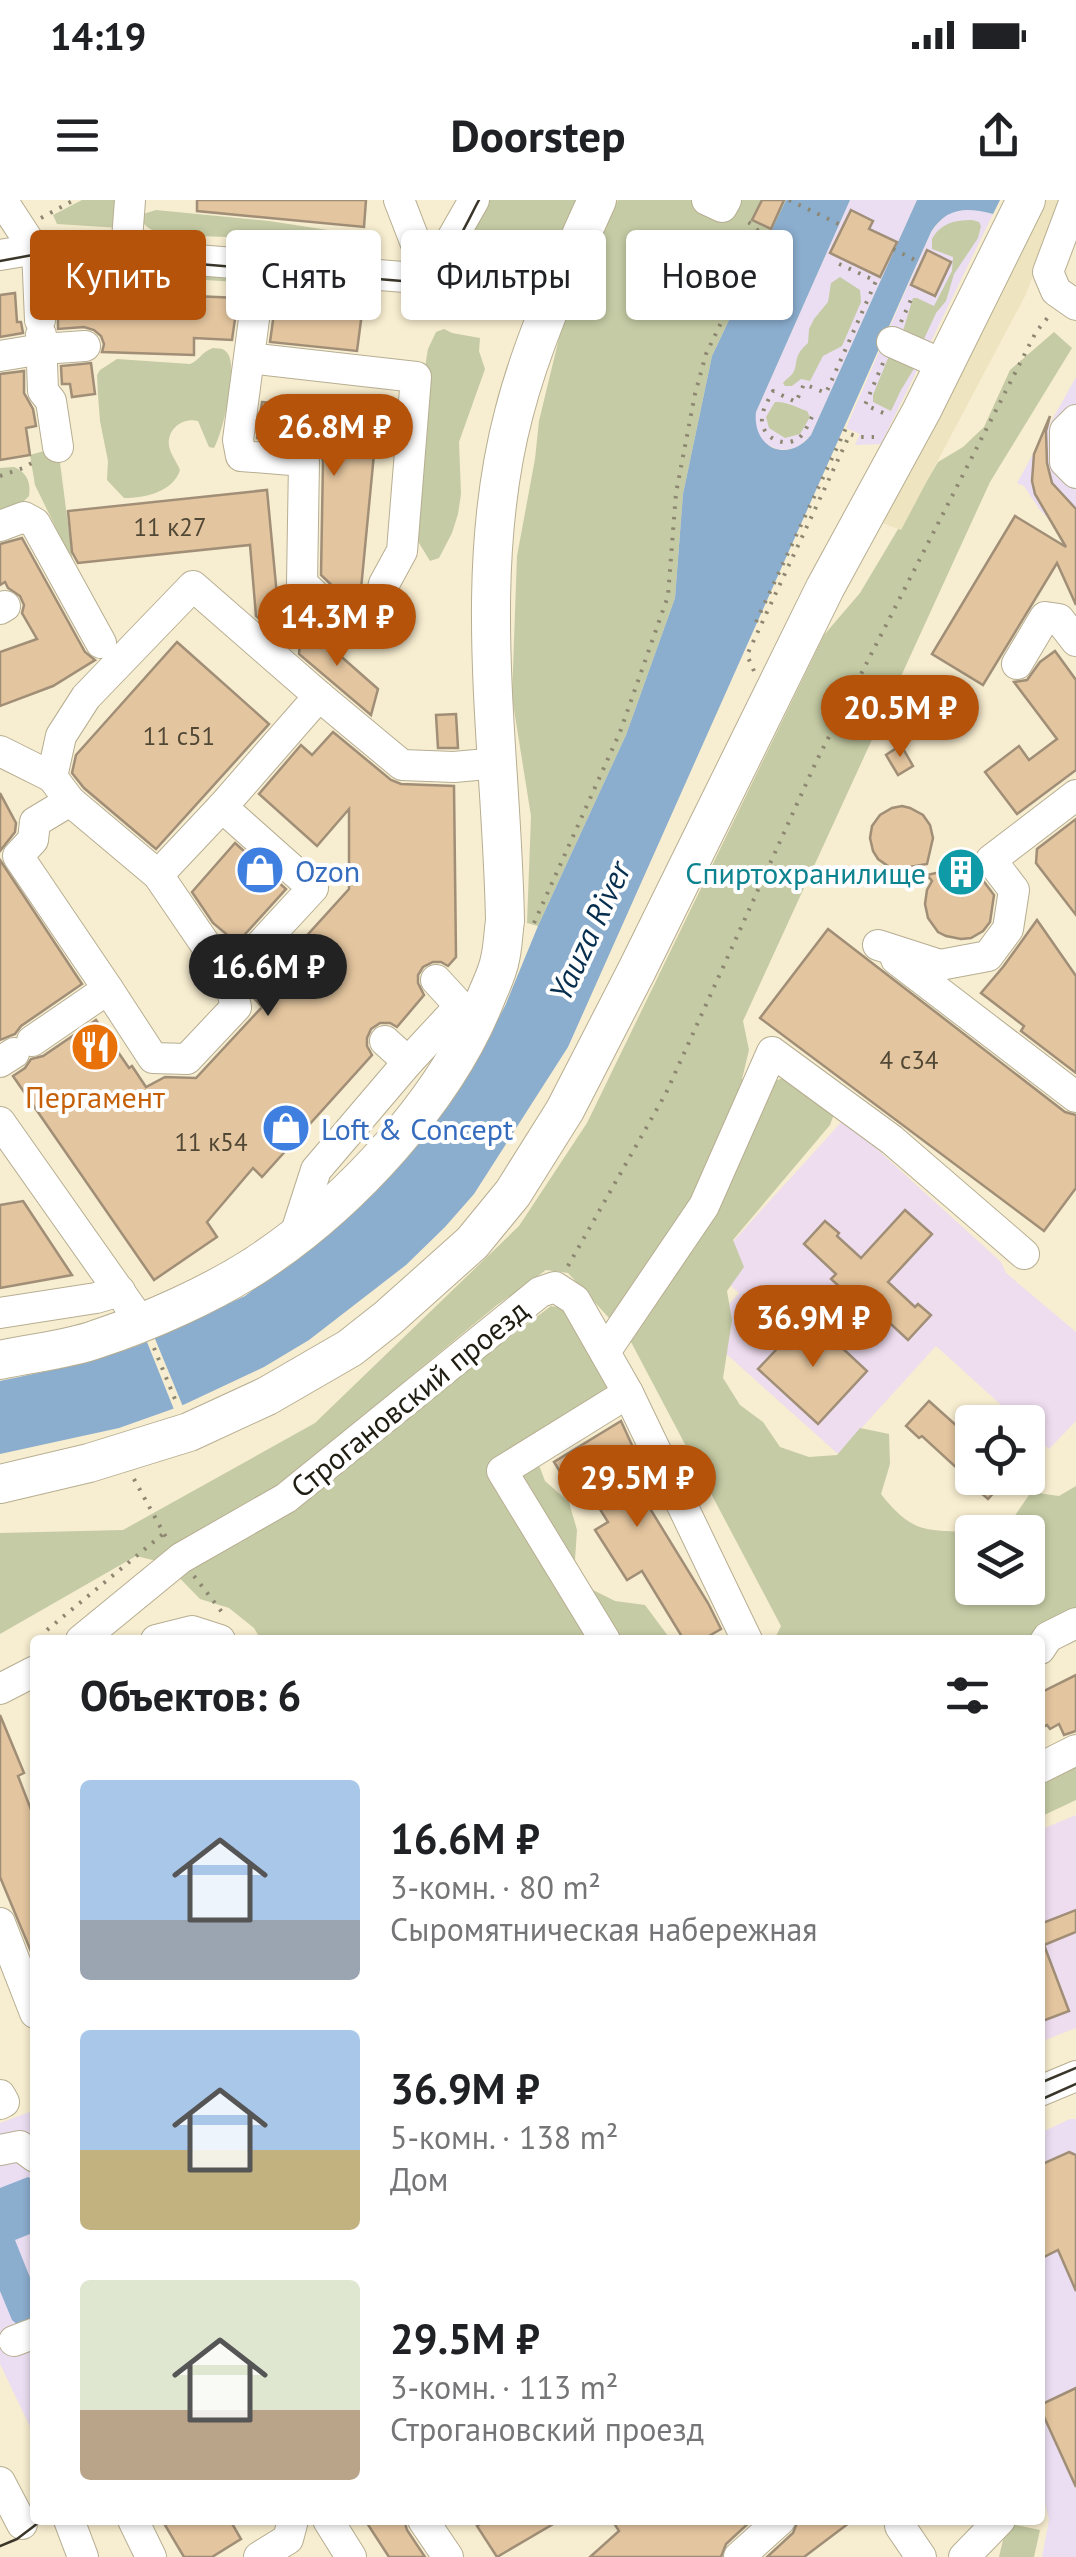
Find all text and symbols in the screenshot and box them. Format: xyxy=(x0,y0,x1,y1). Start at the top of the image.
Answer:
text: 14:19 xyxy=(50,11,146,60)
text: Doorstep xyxy=(451,106,625,164)
icon: menu xyxy=(50,108,105,163)
icon: share xyxy=(971,108,1026,163)
chip: Купить xyxy=(30,230,206,320)
chip: Снять xyxy=(226,230,381,320)
chip: Фильтры xyxy=(401,230,606,320)
chip: Новое xyxy=(626,230,793,320)
pin: 26.8M ₽ xyxy=(242,394,426,479)
text: 26.8M ₽ xyxy=(277,405,391,447)
house number: 11 к27 xyxy=(133,511,207,543)
pin: 14.3M ₽ xyxy=(245,584,429,669)
text: 14.3M ₽ xyxy=(280,595,394,637)
pin: 20.5M ₽ xyxy=(808,675,992,760)
text: 20.5M ₽ xyxy=(843,686,957,728)
house number: 11 с51 xyxy=(143,720,215,752)
shop icon: Ozon xyxy=(234,844,286,896)
building icon: Спиртохранилище xyxy=(935,846,987,898)
place label: Ozon xyxy=(295,851,360,890)
water label: Yauza River xyxy=(539,852,641,1007)
place label: Спиртохранилище xyxy=(685,853,926,892)
pin: 16.6M ₽ xyxy=(176,934,360,1019)
text: 16.6M ₽ xyxy=(211,945,325,987)
restaurant icon: Пергамент xyxy=(69,1021,121,1073)
house number: 4 с34 xyxy=(880,1044,939,1076)
place label: Пергамент xyxy=(25,1077,165,1116)
shop icon: Loft & Concept xyxy=(260,1102,312,1154)
place label: Loft & Concept xyxy=(321,1109,513,1148)
house number: 11 к54 xyxy=(174,1126,248,1158)
pin: 36.9M ₽ xyxy=(721,1285,905,1370)
street label: Строгановский проезд xyxy=(282,1290,536,1506)
text: 36.9M ₽ xyxy=(756,1296,870,1338)
map controls xyxy=(955,1405,1045,1605)
button: locate xyxy=(955,1405,1045,1495)
pin: 29.5M ₽ xyxy=(545,1445,729,1530)
text: 29.5M ₽ xyxy=(580,1456,694,1498)
button: layers xyxy=(955,1515,1045,1605)
text: Объектов: 6 xyxy=(80,1668,301,1723)
icon: filters xyxy=(940,1668,995,1723)
text: 16.6M ₽ xyxy=(390,1811,540,1866)
icon: home xyxy=(160,1820,280,1940)
text: 3-комн. · 80 m² xyxy=(390,1866,601,1908)
text: Сыромятническая набережная xyxy=(390,1908,818,1950)
text: 36.9M ₽ xyxy=(390,2061,540,2116)
icon: home xyxy=(160,2070,280,2190)
text: 5-комн. · 138 m² xyxy=(390,2116,618,2158)
text: Дом xyxy=(390,2158,448,2200)
text: 29.5M ₽ xyxy=(390,2311,540,2366)
icon: home xyxy=(160,2320,280,2440)
text: 3-комн. · 113 m² xyxy=(390,2366,618,2408)
text: Строгановский проезд xyxy=(390,2408,704,2450)

